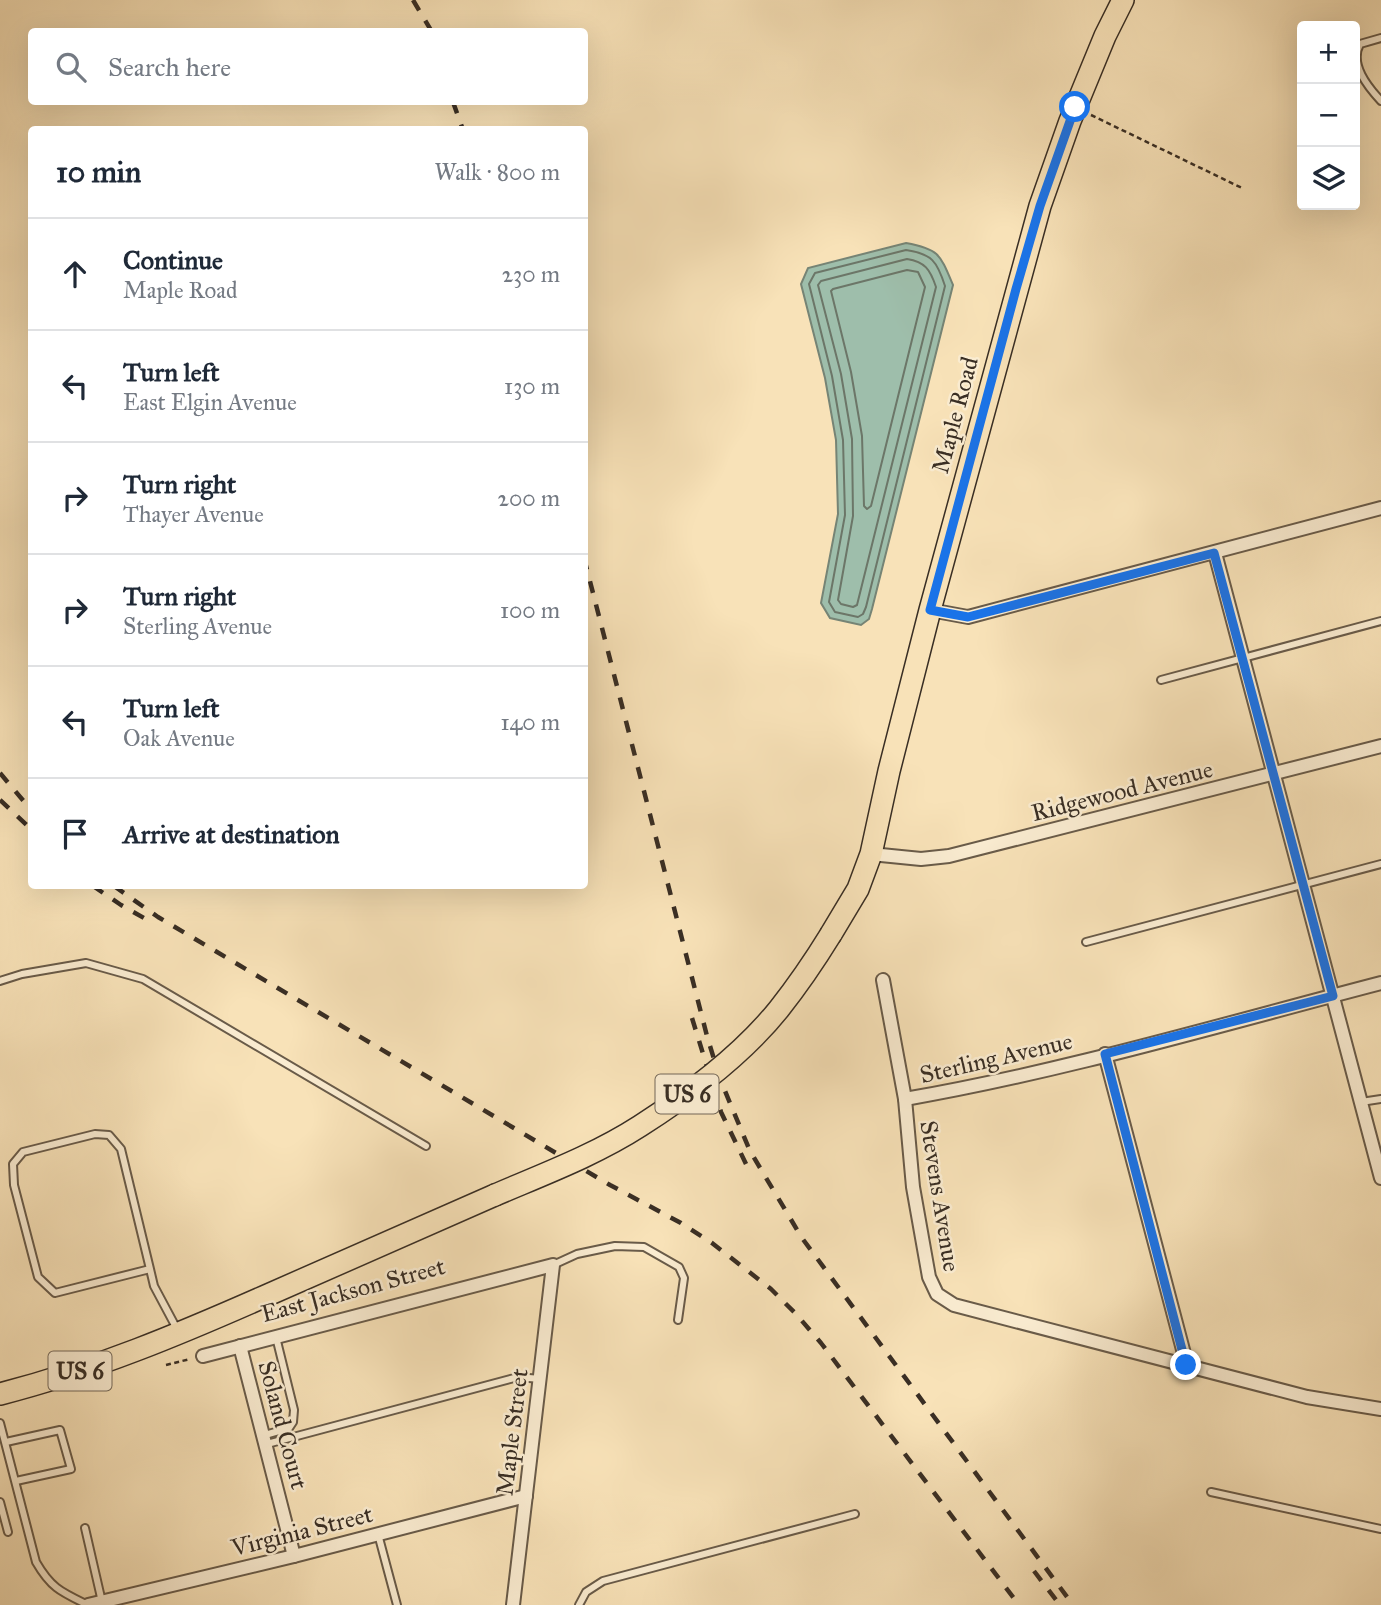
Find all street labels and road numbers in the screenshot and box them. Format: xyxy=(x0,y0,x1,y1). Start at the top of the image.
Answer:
street label: Maple Road xyxy=(925,353,985,477)
street label: Ridgewood Avenue xyxy=(1028,754,1216,828)
street label: Sterling Avenue xyxy=(917,1026,1075,1090)
road number: US 6 xyxy=(656,1074,718,1114)
street label: Stevens Avenue xyxy=(913,1118,967,1274)
street label: East Jackson Street xyxy=(258,1251,449,1329)
road number: US 6 xyxy=(48,1352,112,1390)
street label: Soland Court xyxy=(251,1357,315,1493)
street label: Maple Street xyxy=(489,1366,535,1497)
street label: Virginia Street xyxy=(227,1499,376,1563)

